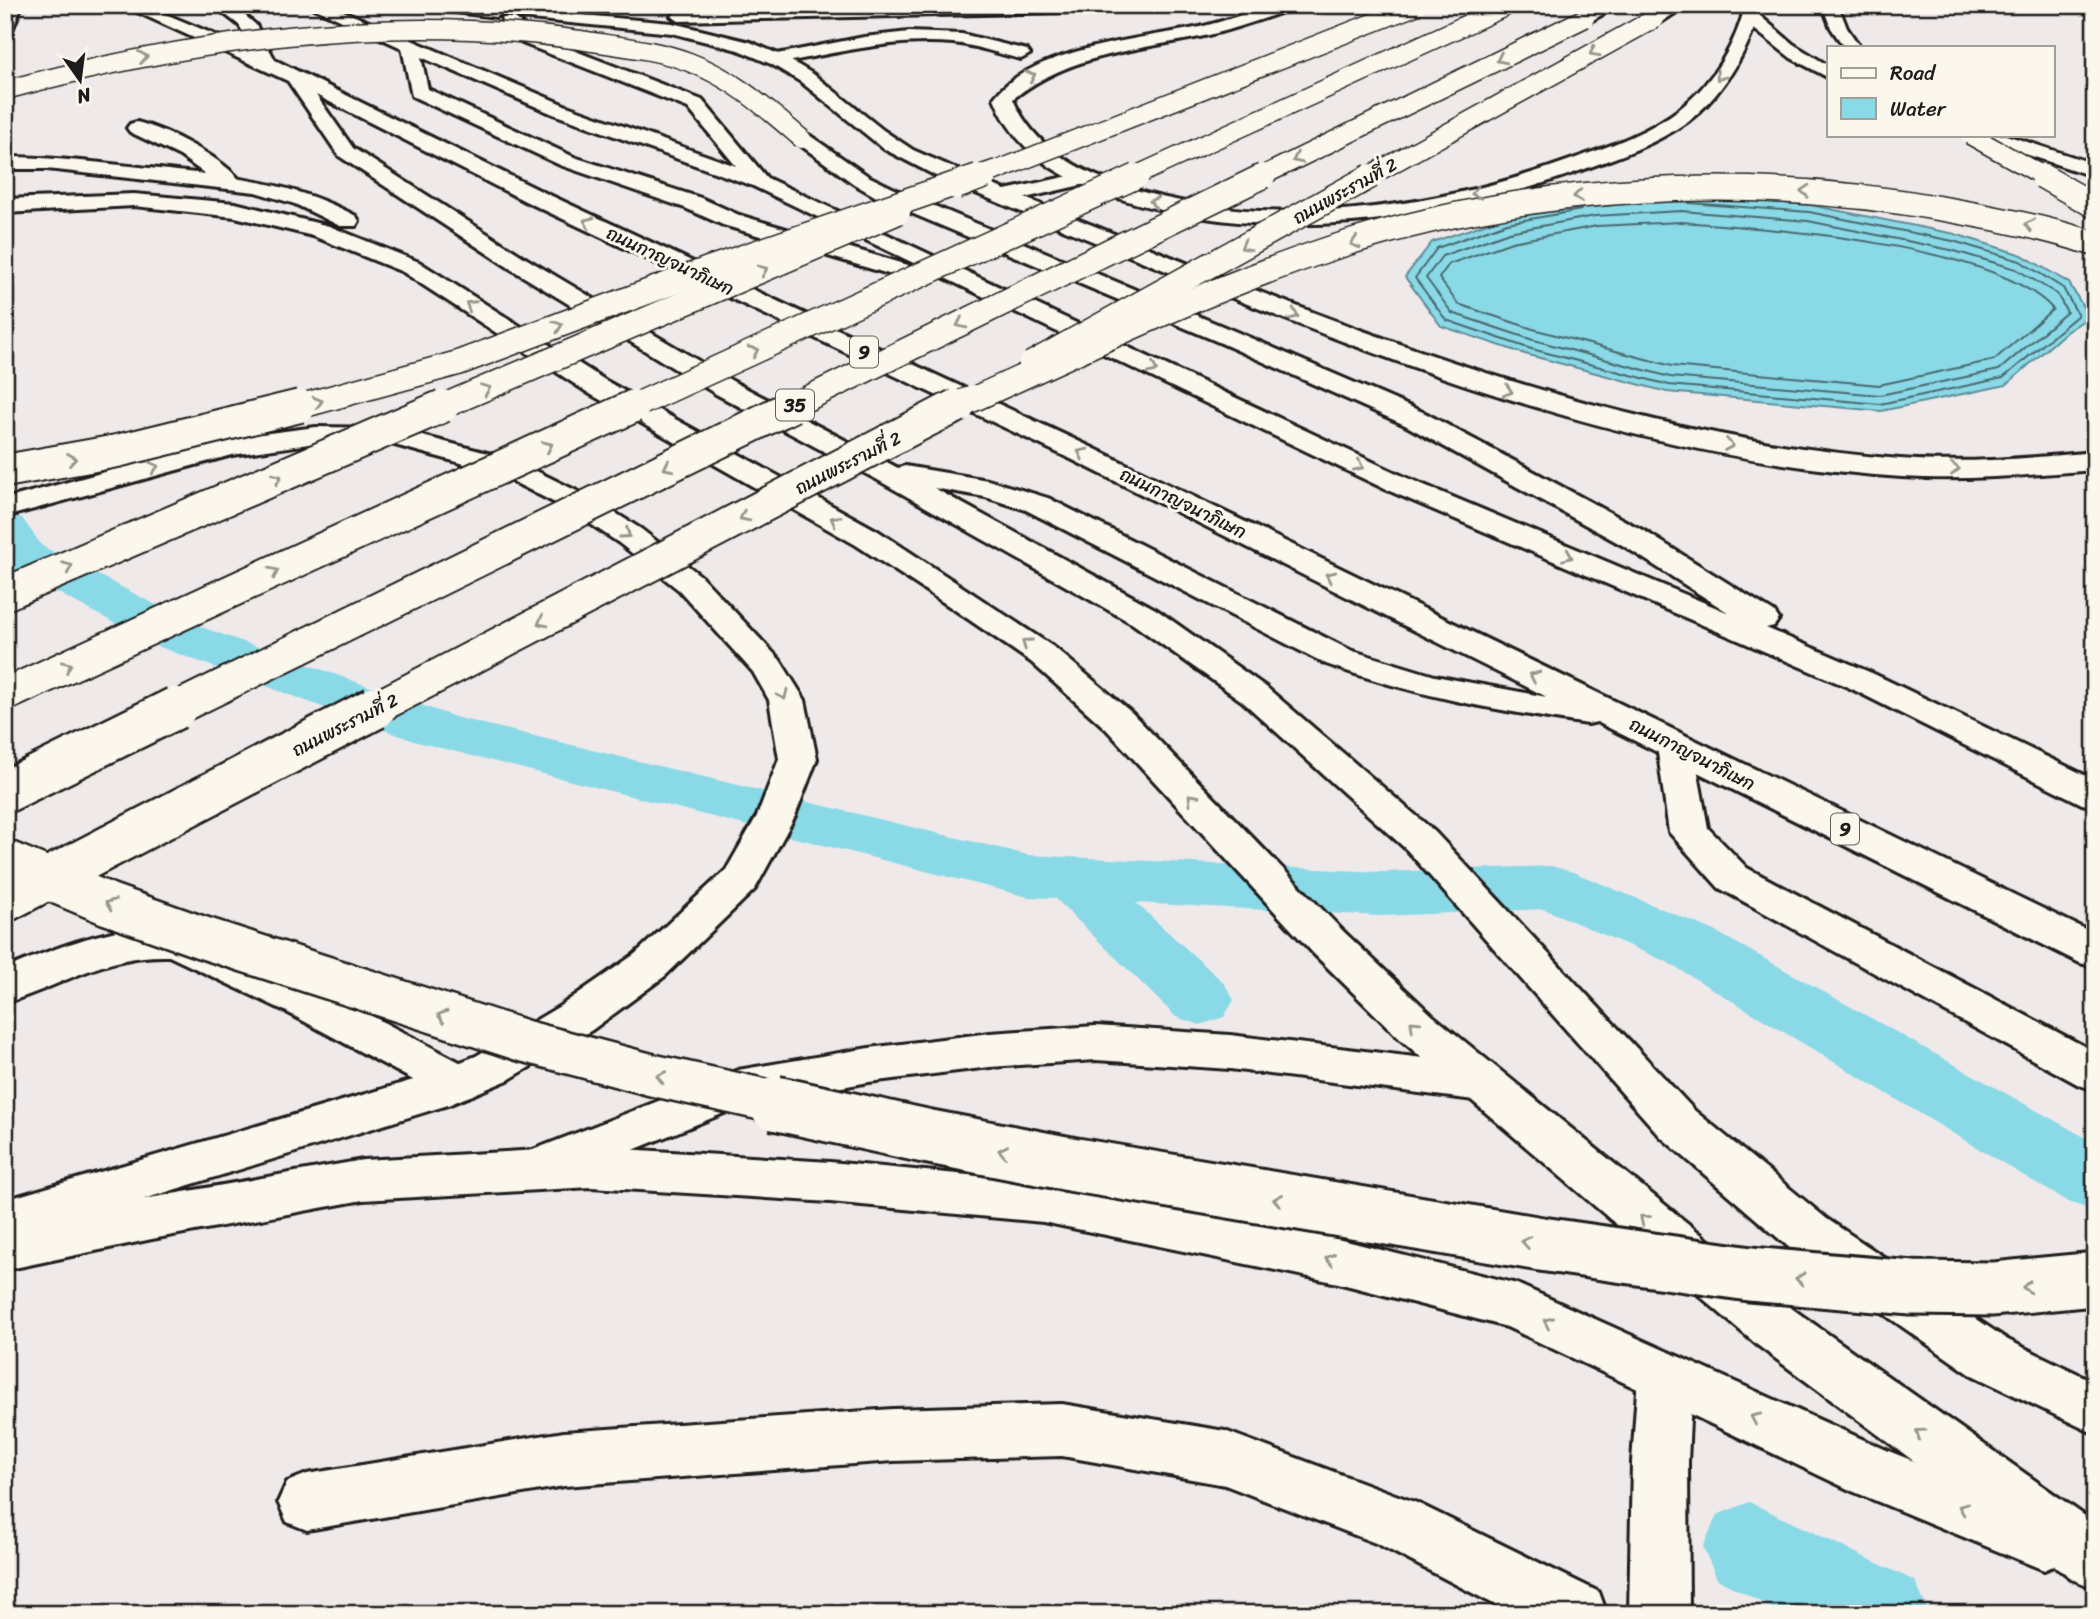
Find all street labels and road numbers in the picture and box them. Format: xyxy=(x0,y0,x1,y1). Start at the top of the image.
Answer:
street label: ถนนพระรามที่ 2 xyxy=(1286,148,1404,233)
street label: ถนนกาญจนาภิเษก xyxy=(601,217,739,305)
road number: 9 xyxy=(850,336,878,368)
road number: 35 xyxy=(776,390,814,420)
street label: ถนนพระรามที่ 2 xyxy=(789,421,907,504)
street label: ถนนกาญจนาภิเษก xyxy=(1114,458,1252,548)
street label: ถนนพระรามที่ 2 xyxy=(286,683,404,766)
street label: ถนนกาญจนาภิเษก xyxy=(1623,708,1761,800)
road number: 9 xyxy=(1831,814,1859,844)

